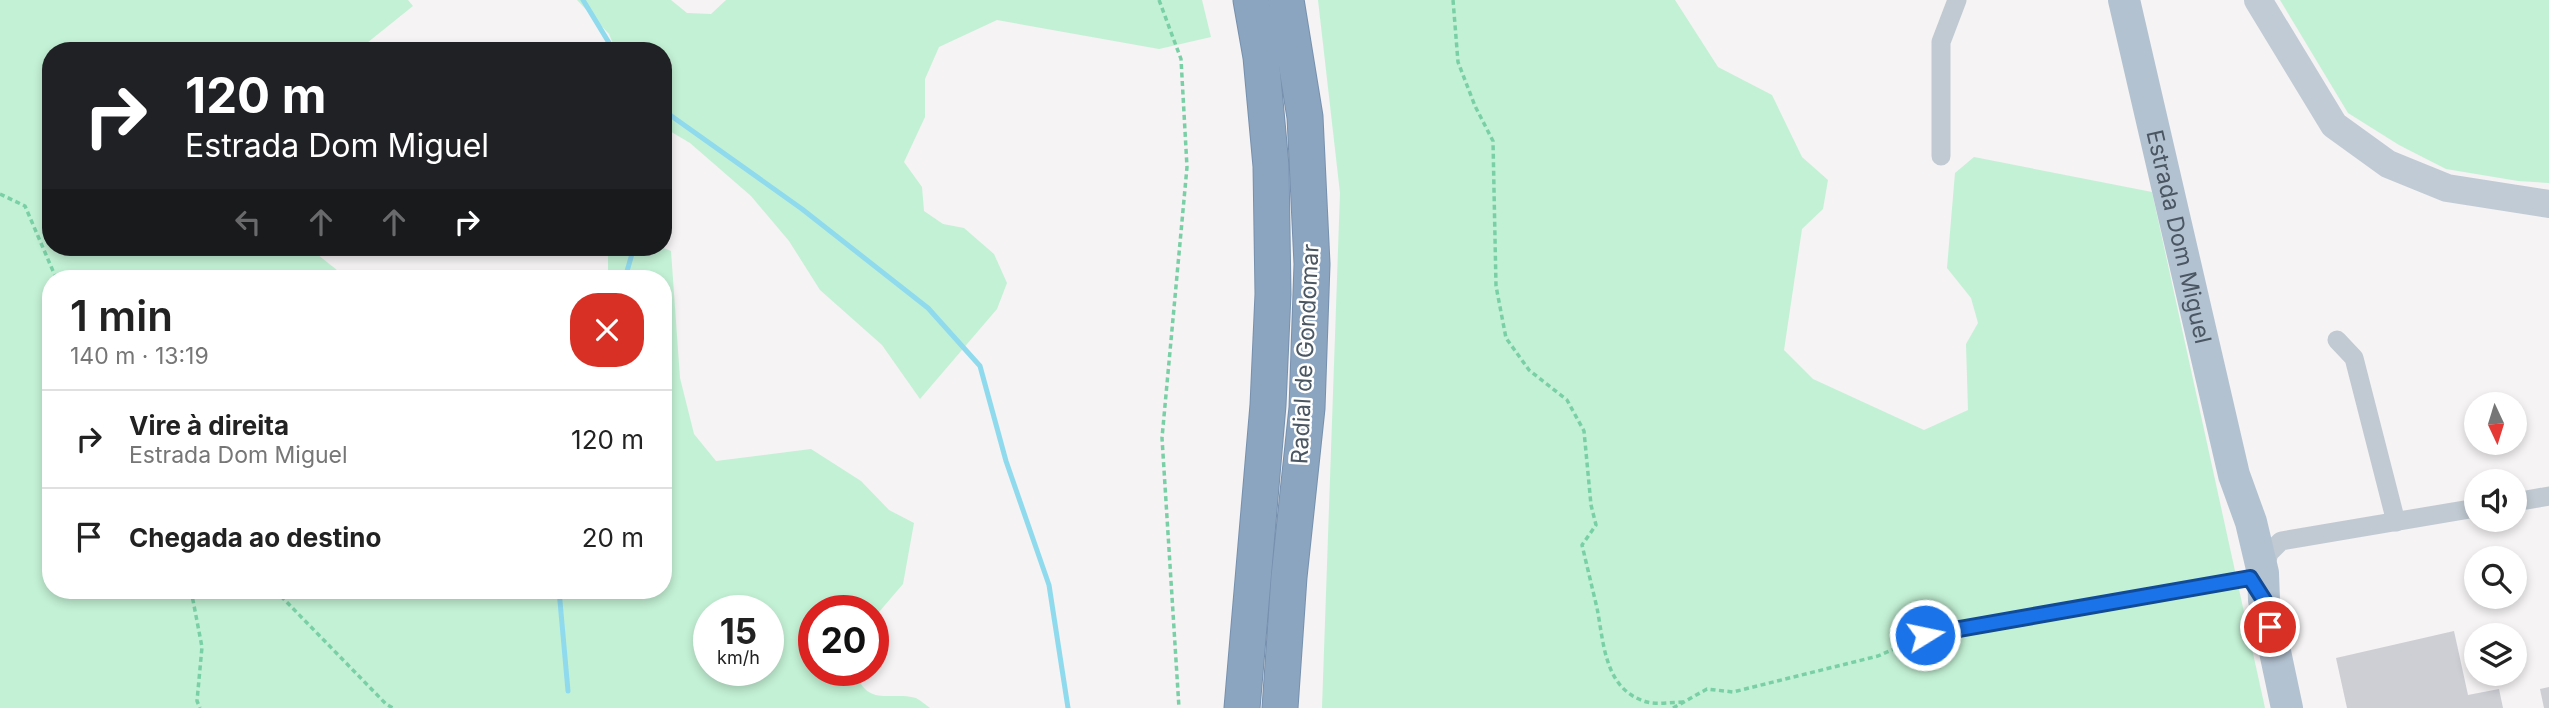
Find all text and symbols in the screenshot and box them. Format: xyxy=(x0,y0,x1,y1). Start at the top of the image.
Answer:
text: 120 m xyxy=(185,66,326,125)
icon: right xyxy=(70,70,161,161)
text: Estrada Dom Miguel xyxy=(185,126,489,165)
street label: Estrada Dom Miguel xyxy=(2141,127,2217,346)
icon: left xyxy=(229,203,267,241)
icon: ahead xyxy=(302,203,340,241)
icon: ahead xyxy=(375,203,413,241)
icon: right xyxy=(448,203,486,241)
street label: Radial de Gondomar xyxy=(1285,243,1325,465)
text: 1 min xyxy=(70,290,173,341)
button: close xyxy=(570,293,644,367)
text: 140 m · 13:19 xyxy=(70,342,209,370)
north arrow xyxy=(2464,392,2527,455)
map controls xyxy=(2464,392,2527,686)
text: Vire à direita xyxy=(129,410,289,441)
icon: right xyxy=(70,420,108,458)
text: 120 m xyxy=(571,424,644,455)
text: Estrada Dom Miguel xyxy=(129,441,348,469)
button: sound xyxy=(2464,469,2527,532)
icon: arrive xyxy=(70,518,108,556)
text: Chegada ao destino xyxy=(129,522,381,553)
text: 20 m xyxy=(582,522,644,553)
button: search xyxy=(2464,546,2527,609)
speed limit sign: 20 xyxy=(798,595,889,686)
pin xyxy=(2240,597,2300,657)
position arrow xyxy=(1888,598,1962,672)
icon: arrive xyxy=(2251,608,2289,646)
text: 15 xyxy=(720,610,757,652)
button: layers xyxy=(2464,623,2527,686)
text: km/h xyxy=(717,647,760,668)

